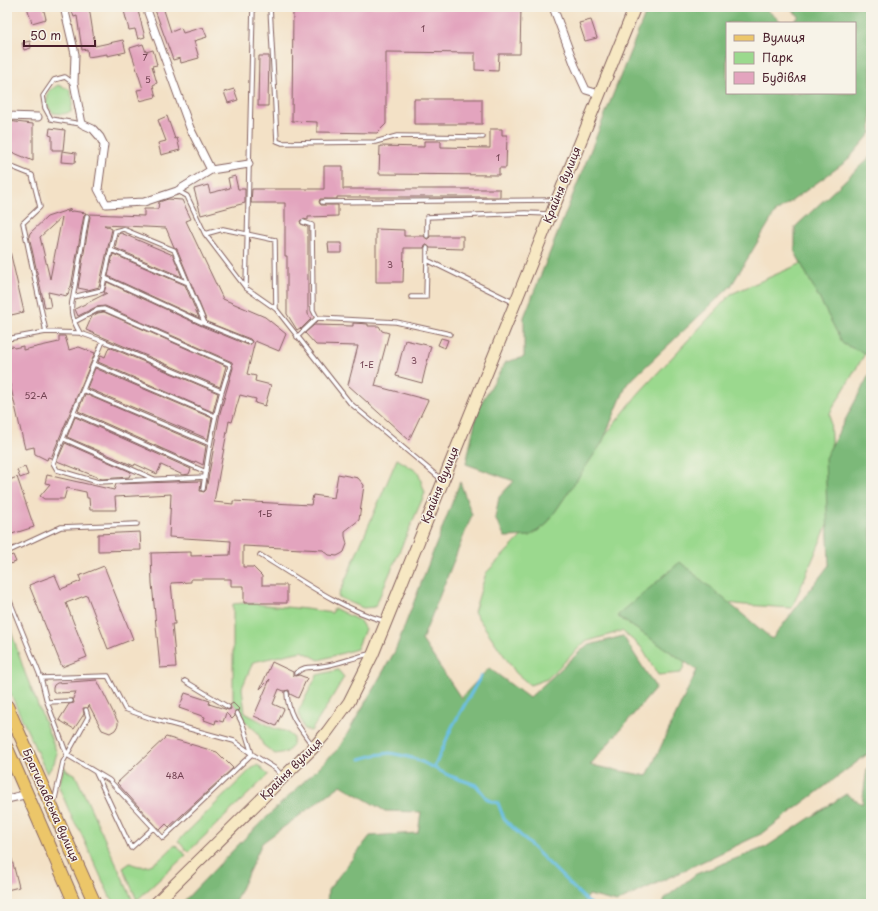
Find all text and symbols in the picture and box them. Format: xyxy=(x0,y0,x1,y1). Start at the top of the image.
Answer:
house number: 1 xyxy=(421,21,425,35)
scale bar xyxy=(24,22,95,48)
legend xyxy=(726,22,856,94)
text: 50 m xyxy=(30,26,61,44)
text: Вулиця xyxy=(762,28,805,46)
text: Парк xyxy=(762,48,794,66)
house number: 7 xyxy=(142,50,148,64)
text: Будівля xyxy=(762,68,807,86)
house number: 5 xyxy=(145,72,151,86)
street label: Крайня вулиця xyxy=(538,144,585,226)
house number: 1 xyxy=(496,150,500,164)
house number: 3 xyxy=(387,257,393,271)
house number: 3 xyxy=(411,353,417,367)
house number: 1-Е xyxy=(360,357,374,371)
house number: 52-А xyxy=(25,388,48,402)
street label: Крайня вулиця xyxy=(416,444,463,526)
house number: 1-Б xyxy=(258,506,272,520)
street label: Крайня вулиця xyxy=(256,734,325,803)
street label: Братиславська вулиця xyxy=(19,745,84,864)
house number: 48А xyxy=(166,768,184,782)

